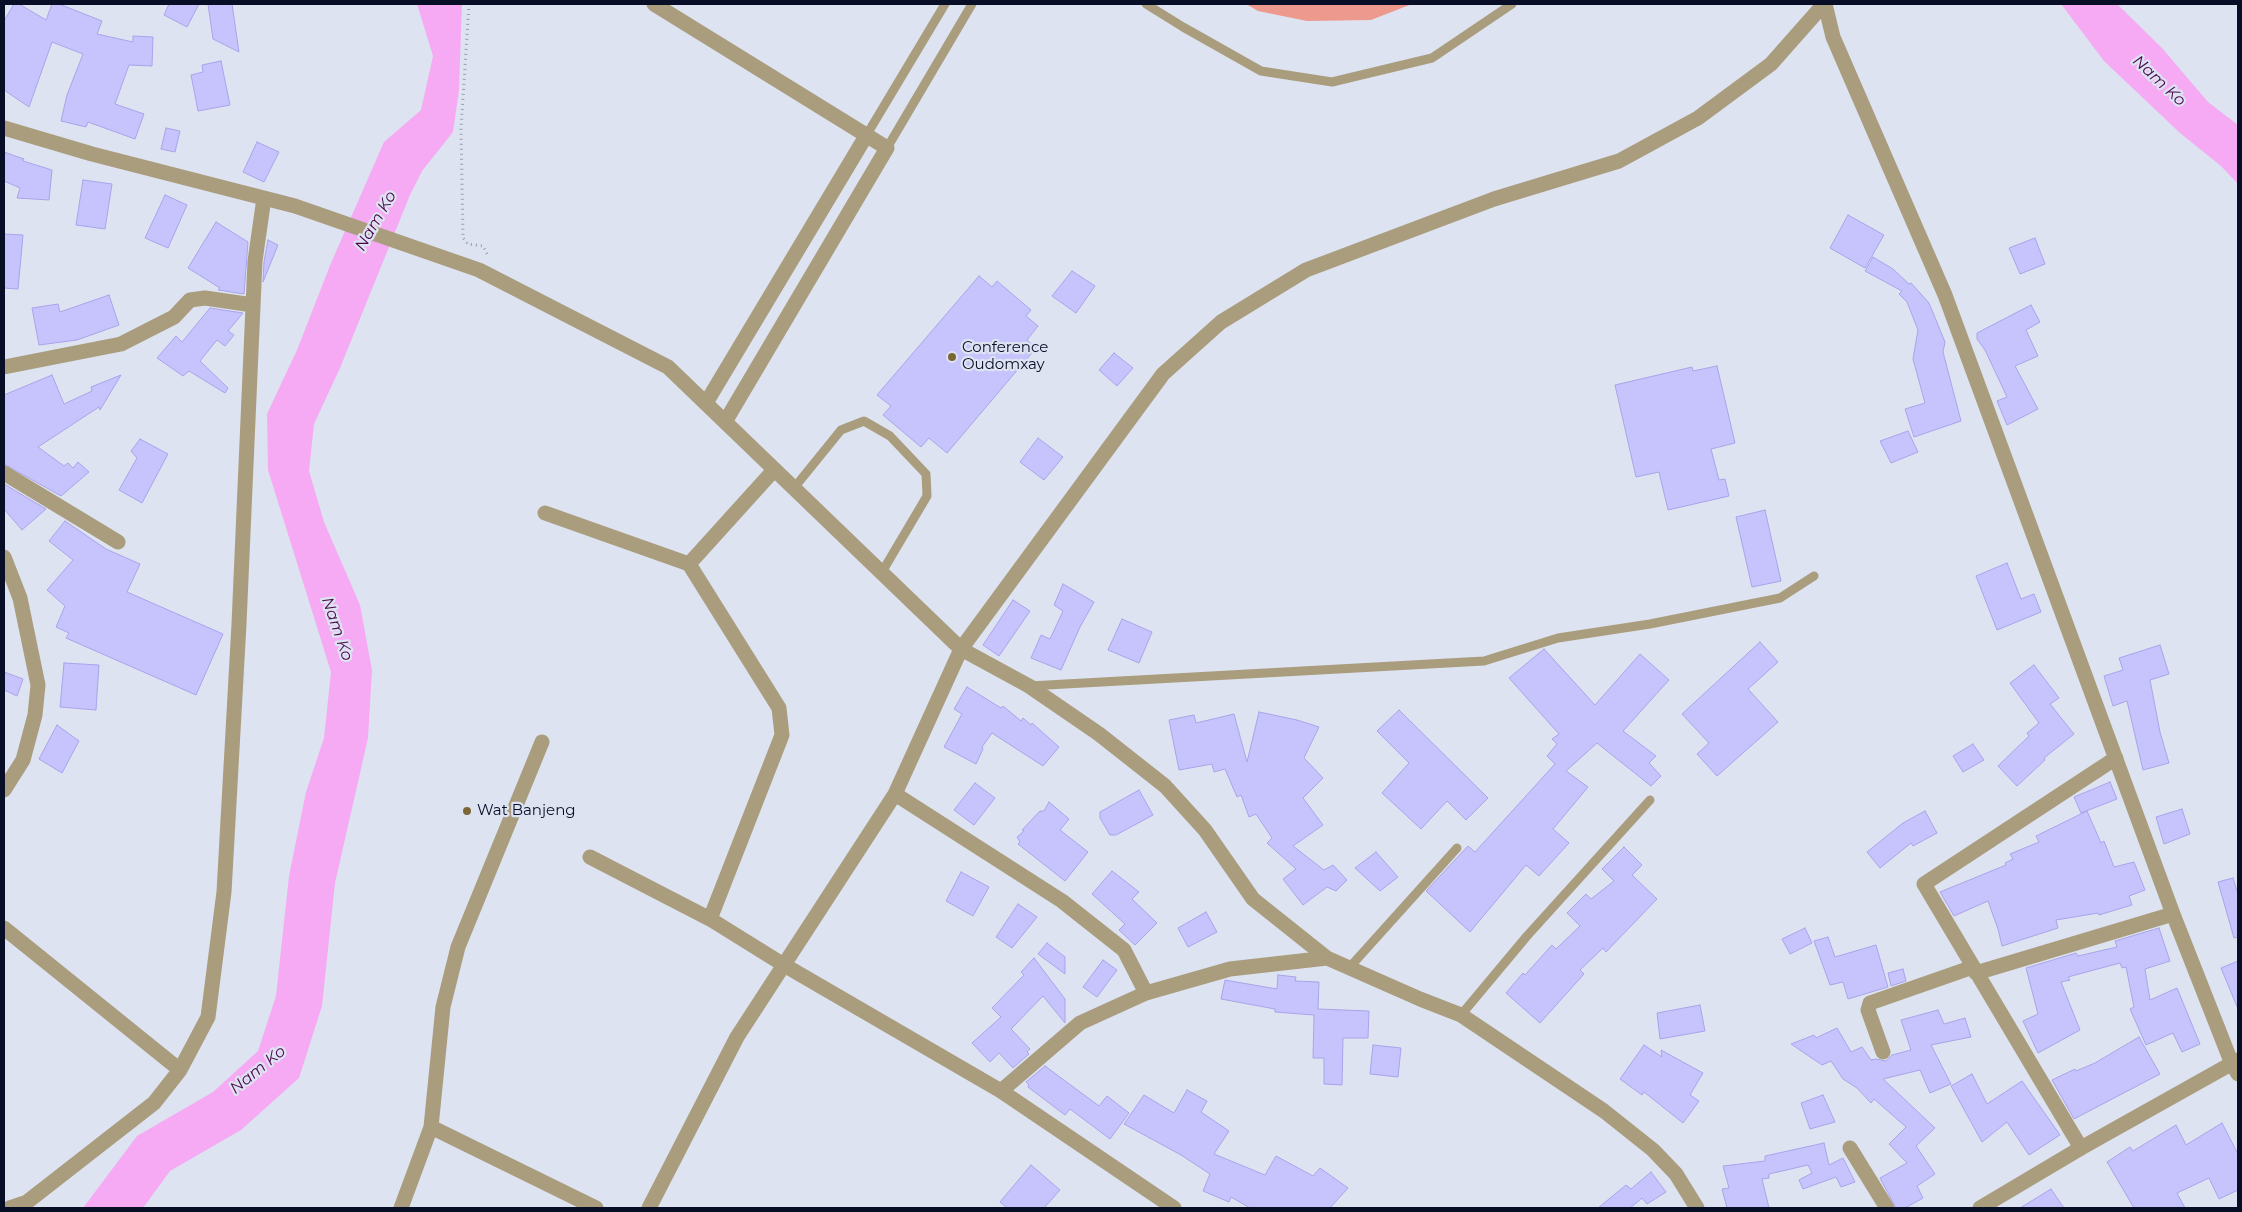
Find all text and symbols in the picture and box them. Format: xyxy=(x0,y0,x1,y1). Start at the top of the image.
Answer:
water label: Nam Ko xyxy=(2128,51,2190,111)
water label: Nam Ko xyxy=(351,188,401,254)
place label: Conference Oudomxay xyxy=(962,339,1048,374)
marker: Conference Oudomxay xyxy=(946,351,958,363)
water label: Nam Ko xyxy=(317,595,357,663)
place label: Wat Banjeng xyxy=(477,802,576,820)
marker: Wat Banjeng xyxy=(461,805,473,817)
water label: Nam Ko xyxy=(226,1042,290,1098)

